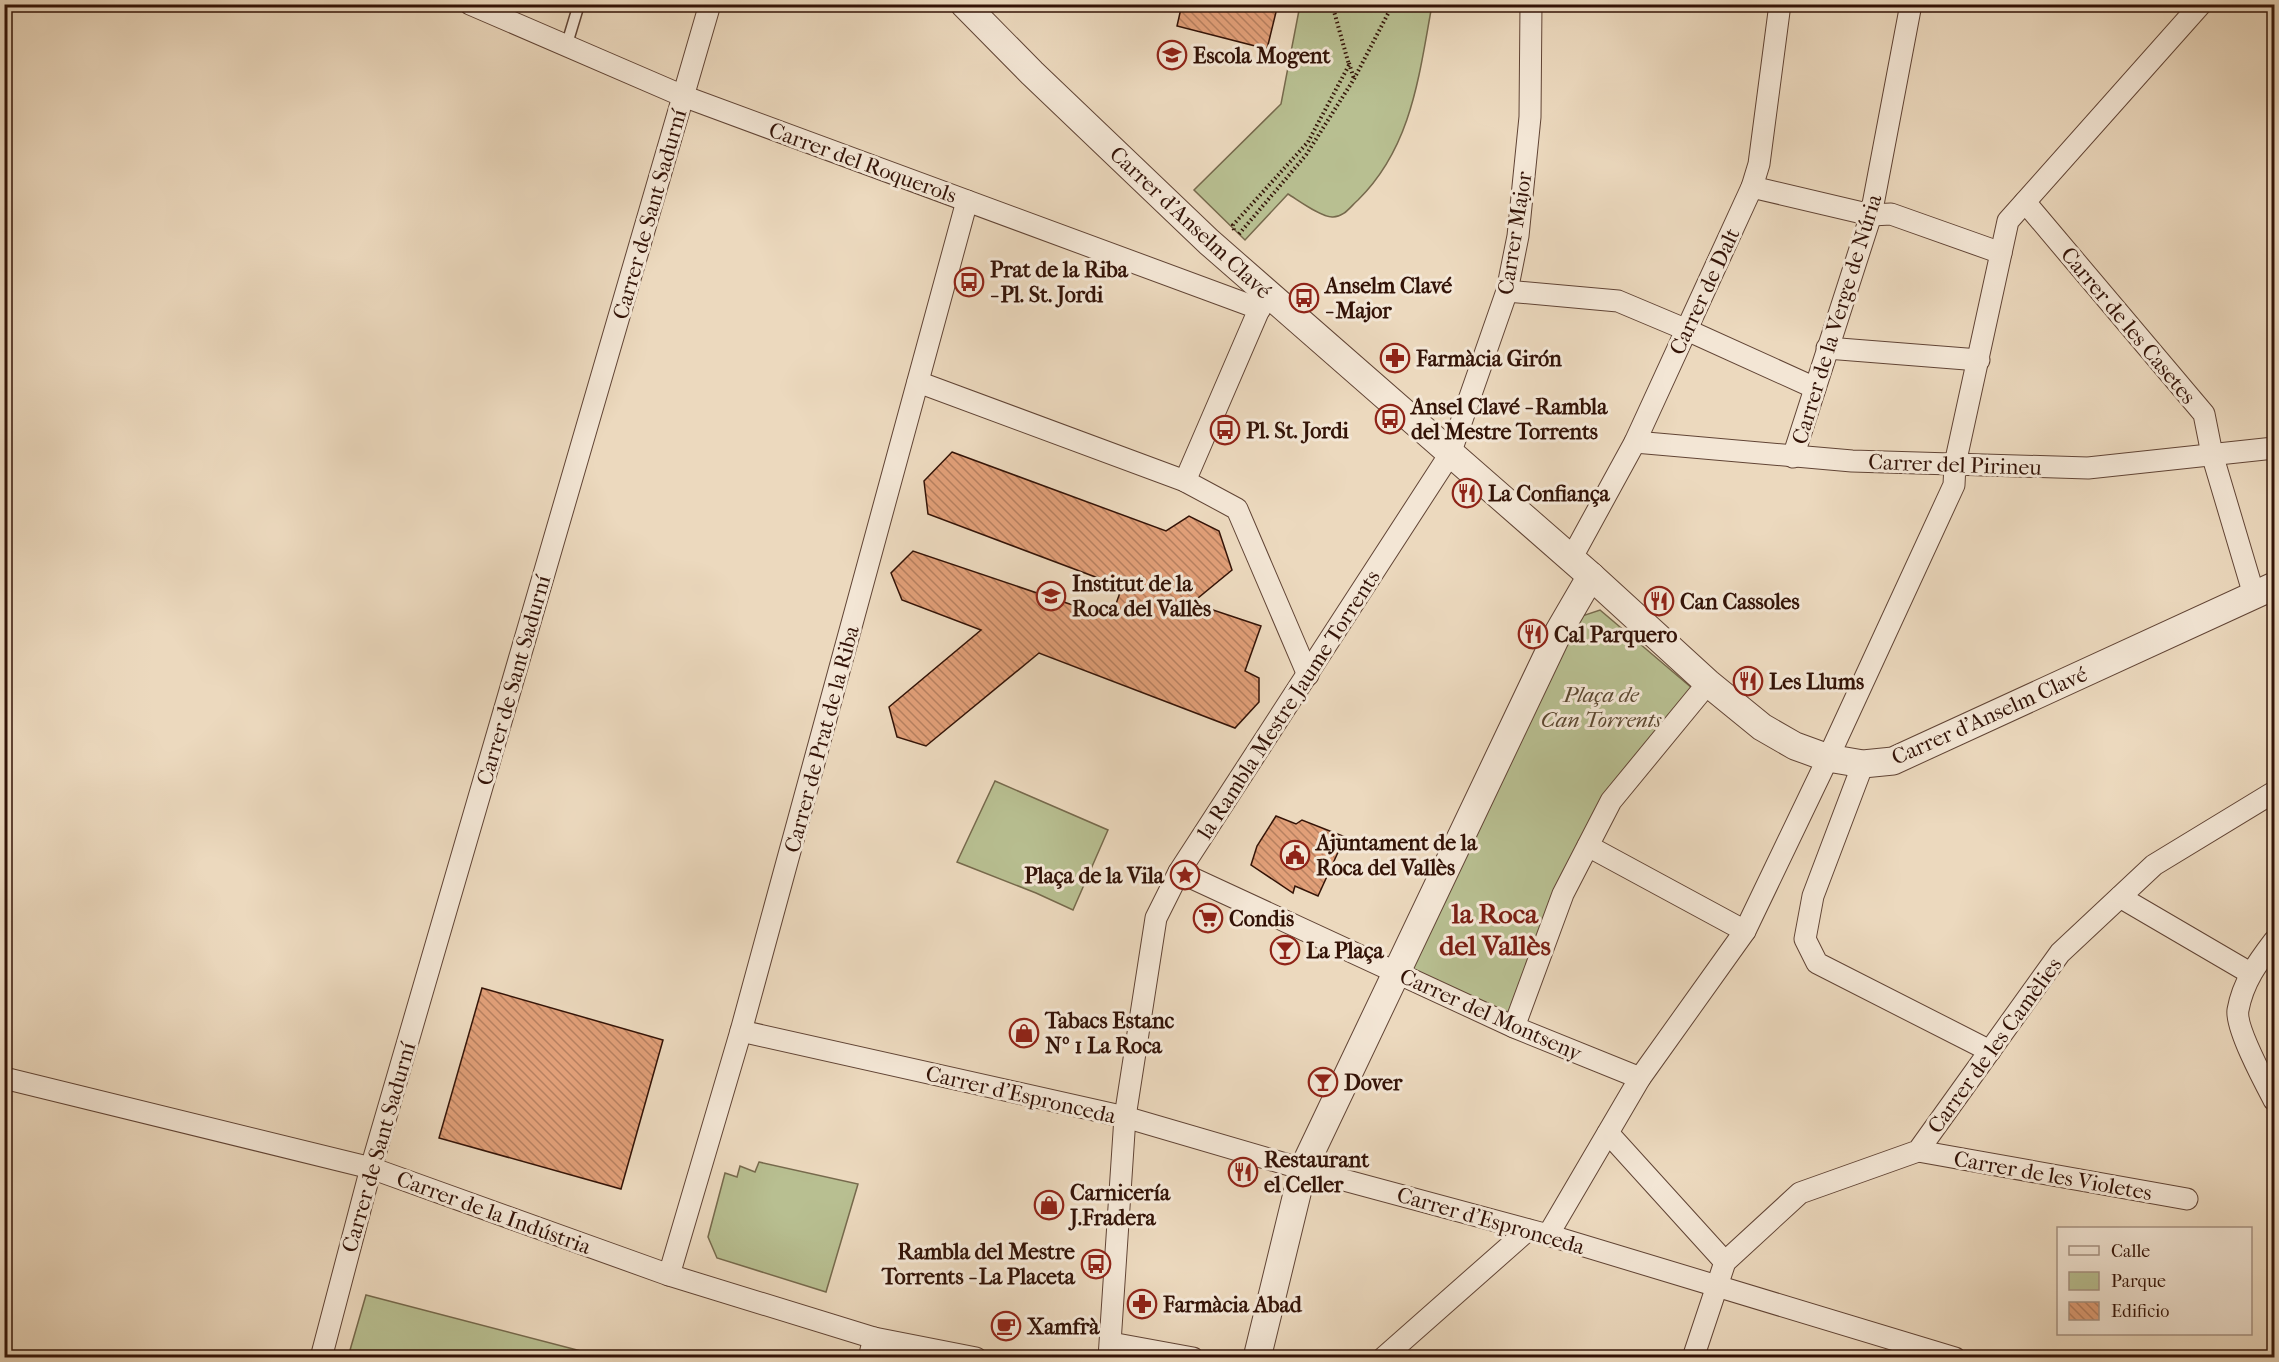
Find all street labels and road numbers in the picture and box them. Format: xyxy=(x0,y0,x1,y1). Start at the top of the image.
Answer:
street label: Carrer de Sant Sadurní xyxy=(608,106,693,322)
street label: Carrer del Roquerols xyxy=(765,117,960,209)
street label: Carrer d'Anselm Clavé xyxy=(1104,141,1277,304)
street label: Carrer Major xyxy=(1492,169,1538,297)
street label: Carrer de la Verge de Núria xyxy=(1787,190,1888,447)
street label: Carrer de Dalt xyxy=(1664,224,1746,359)
street label: Carrer de les Casetes xyxy=(2055,242,2201,409)
street label: Carrer del Pirineu xyxy=(1868,449,2043,481)
street label: la Rambla Mestre Jaume Torrents xyxy=(1191,565,1386,845)
street label: Carrer de Sant Sadurní xyxy=(472,572,557,788)
street label: Carrer de Prat de la Riba xyxy=(779,622,865,856)
street label: Carrer d'Anselm Clavé xyxy=(1888,661,2091,771)
street label: Carrer de les Camèlies xyxy=(1922,953,2067,1139)
street label: Carrer del Montseny xyxy=(1396,963,1587,1067)
street label: Carrer de Sant Sadurní xyxy=(337,1039,422,1255)
street label: Carrer d'Espronceda xyxy=(923,1060,1119,1130)
street label: Carrer de les Violetes xyxy=(1952,1146,2154,1206)
street label: Carrer de la Indústria xyxy=(393,1166,595,1260)
street label: Carrer d'Espronceda xyxy=(1394,1182,1588,1260)

